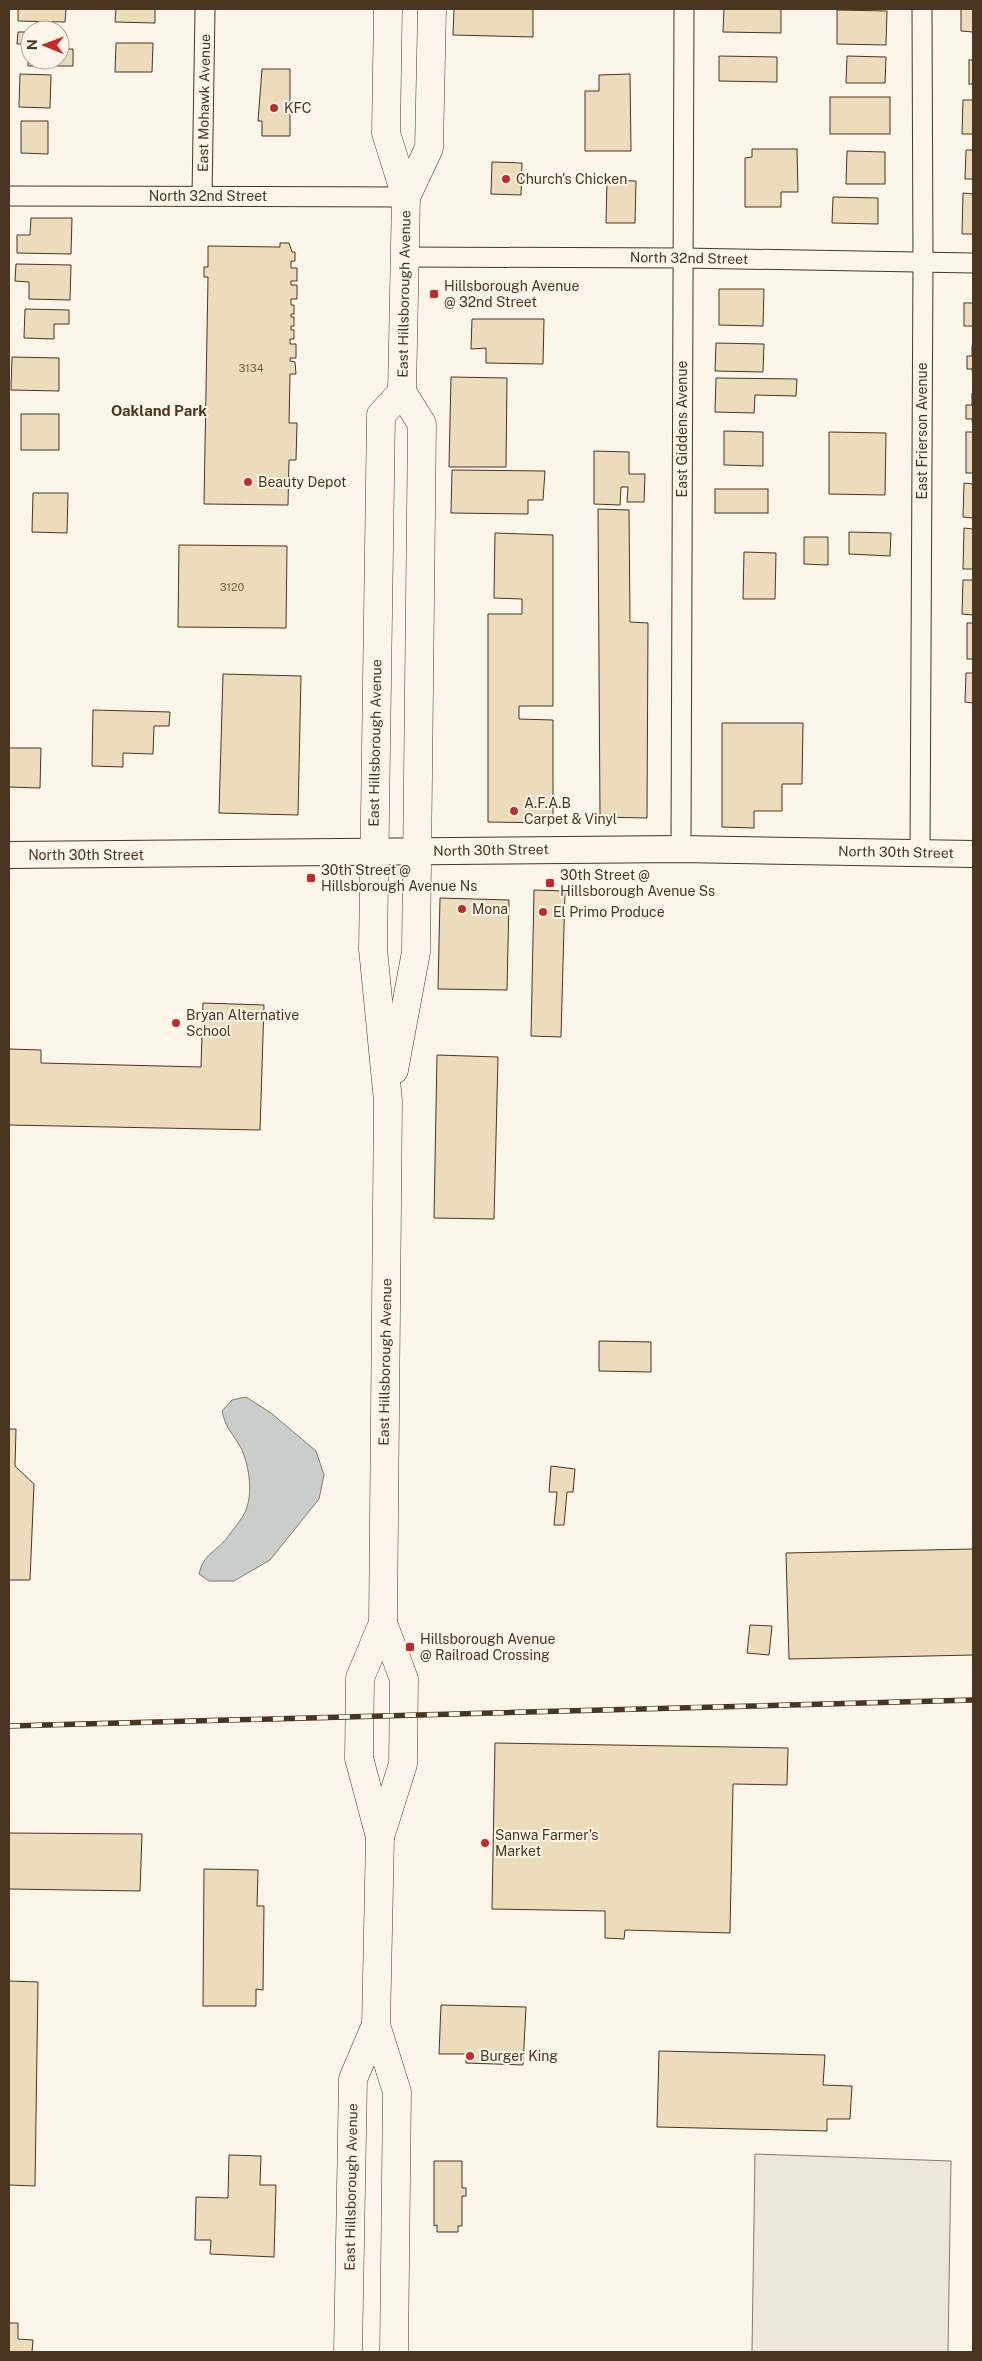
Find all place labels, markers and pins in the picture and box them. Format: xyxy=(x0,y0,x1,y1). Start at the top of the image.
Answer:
place label: KFC xyxy=(284,100,312,116)
marker: KFC xyxy=(268,102,280,114)
place label: Church's Chicken xyxy=(516,171,627,187)
marker: Church's Chicken xyxy=(500,173,512,185)
place label: Hillsborough Avenue @ 32nd Street xyxy=(444,278,579,310)
marker: Hillsborough Avenue @ 32nd Street xyxy=(428,288,440,300)
place label: Beauty Depot xyxy=(258,474,346,490)
marker: Beauty Depot xyxy=(242,476,254,488)
place label: A.F.A.B Carpet & Vinyl xyxy=(524,795,617,827)
marker: A.F.A.B Carpet & Vinyl xyxy=(508,805,520,817)
place label: 30th Street @ Hillsborough Avenue Ns xyxy=(321,862,477,894)
place label: 30th Street @ Hillsborough Avenue Ss xyxy=(560,867,715,899)
marker: 30th Street @ Hillsborough Avenue Ns xyxy=(305,872,317,884)
marker: 30th Street @ Hillsborough Avenue Ss xyxy=(544,877,556,889)
place label: Mona xyxy=(472,901,508,917)
marker: Mona xyxy=(456,903,468,915)
place label: El Primo Produce xyxy=(553,904,665,920)
marker: El Primo Produce xyxy=(537,906,549,918)
place label: Bryan Alternative School xyxy=(186,1007,299,1039)
marker: Bryan Alternative School xyxy=(170,1017,182,1029)
place label: Hillsborough Avenue @ Railroad Crossing xyxy=(420,1631,555,1663)
marker: Hillsborough Avenue @ Railroad Crossing xyxy=(404,1641,416,1653)
place label: Sanwa Farmer's Market xyxy=(495,1827,598,1859)
marker: Sanwa Farmer's Market xyxy=(479,1837,491,1849)
place label: Burger King xyxy=(480,2048,558,2064)
marker: Burger King xyxy=(464,2050,476,2062)

